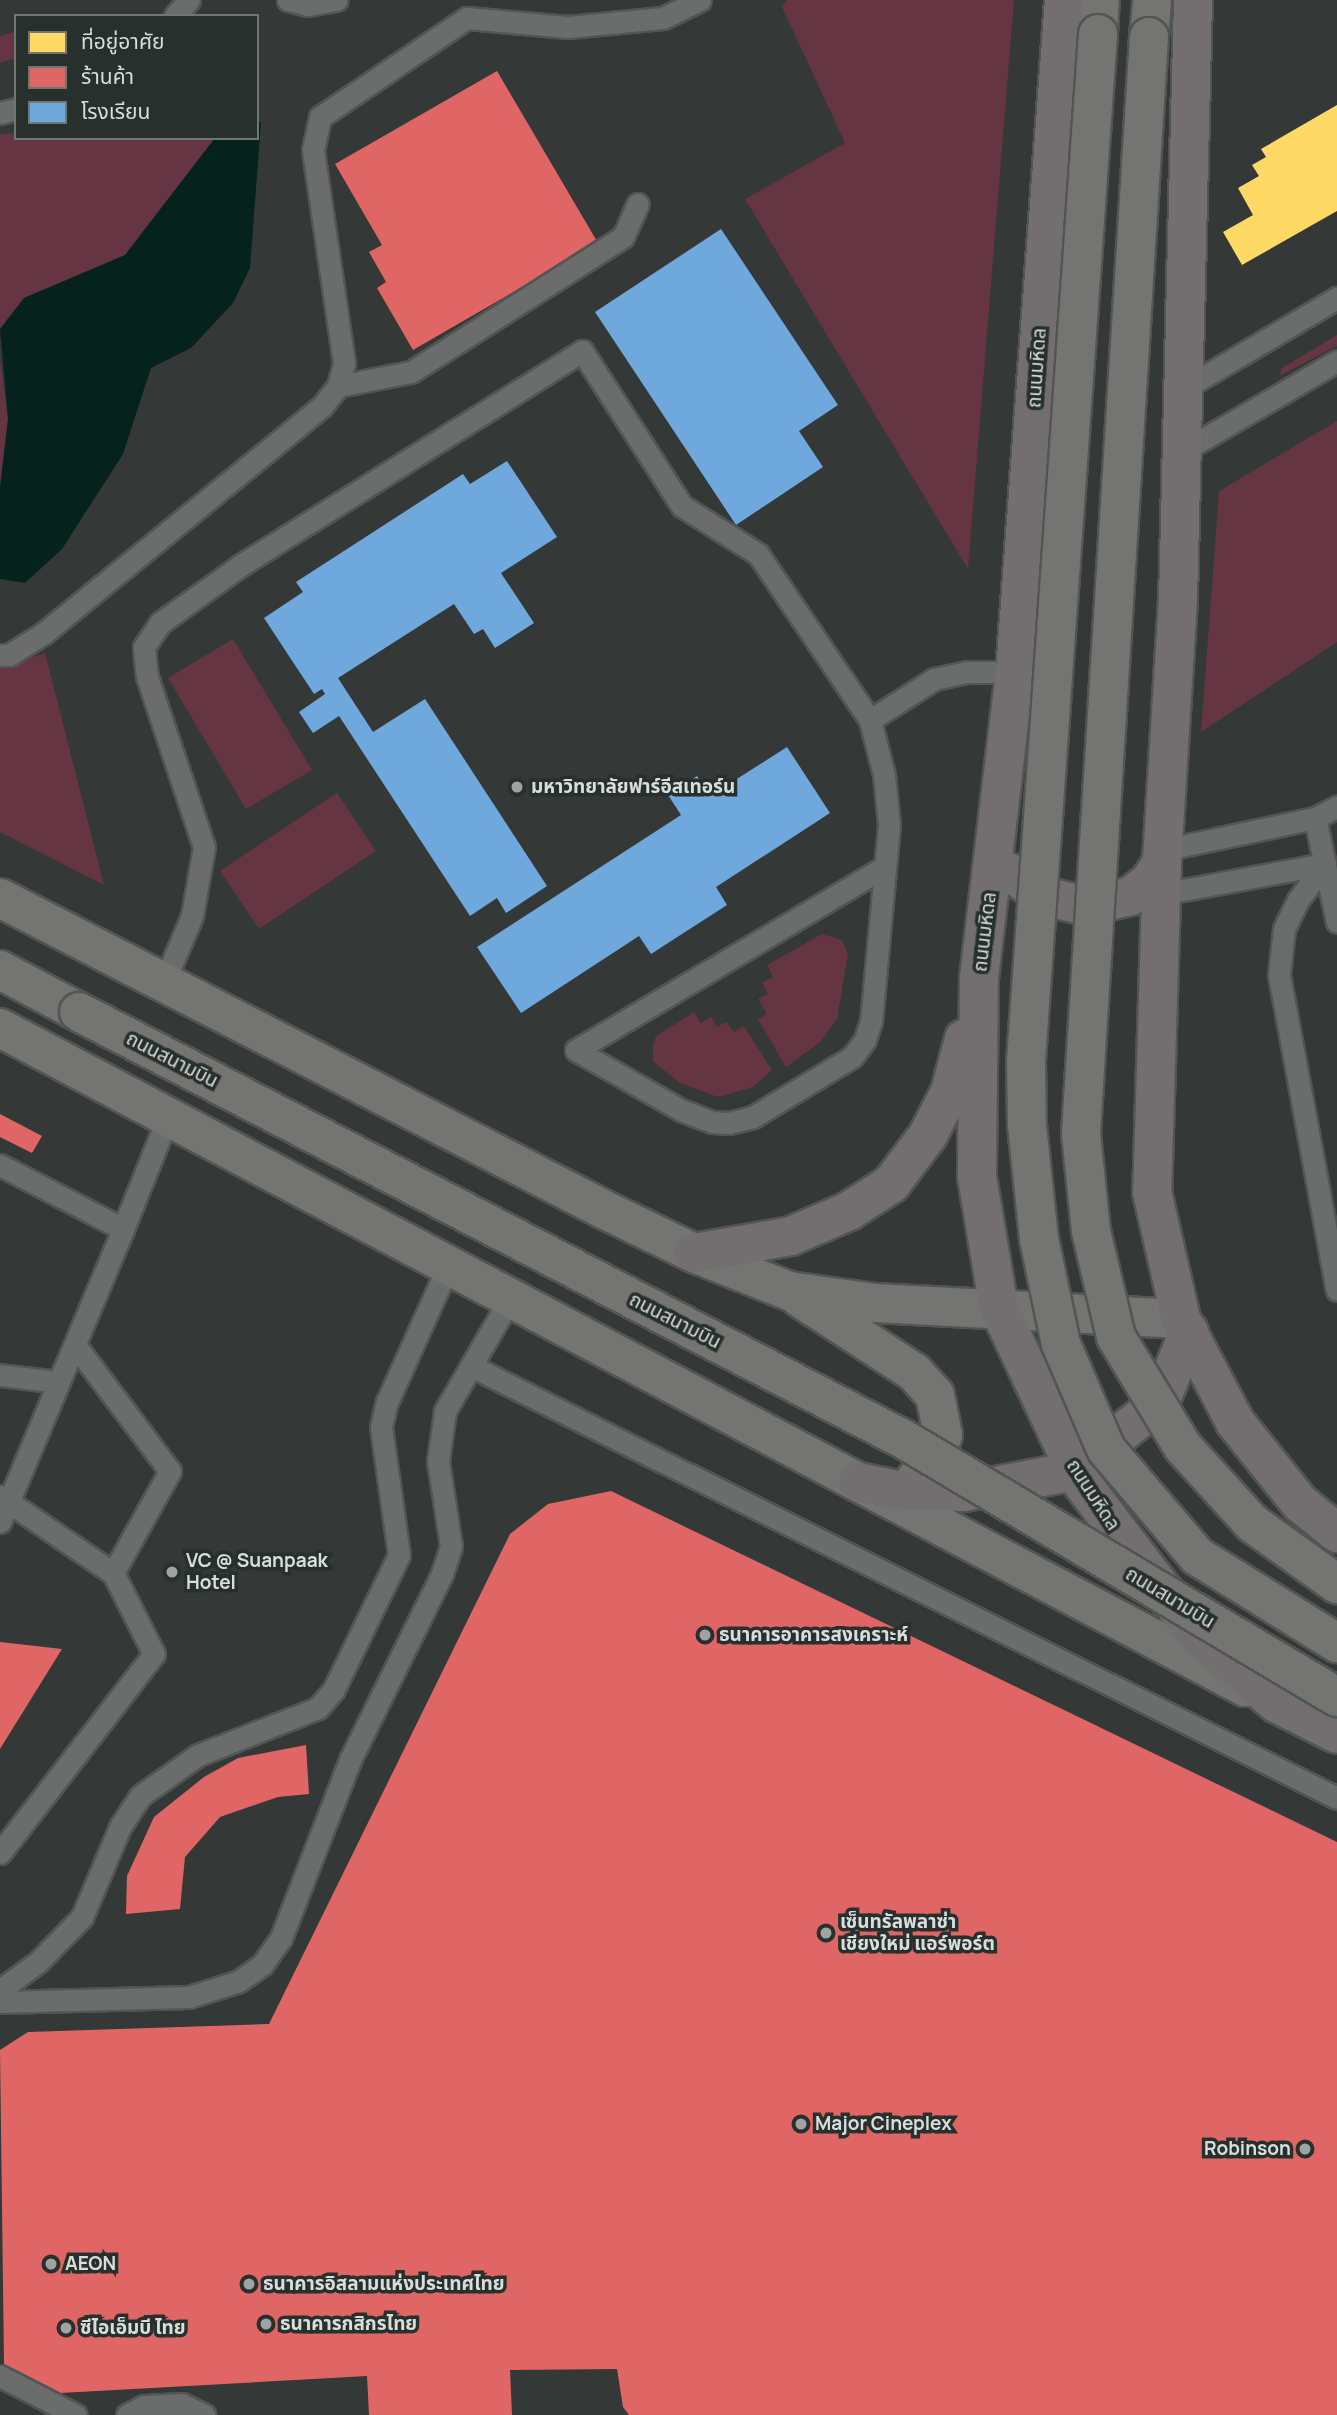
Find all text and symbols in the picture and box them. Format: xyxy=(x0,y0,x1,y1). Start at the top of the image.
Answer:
legend xyxy=(14,14,259,140)
text: ที่อยู่อาศัย xyxy=(81,27,165,55)
text: ร้านค้า xyxy=(81,62,134,90)
text: โรงเรียน xyxy=(81,97,150,125)
street label: ถนนมหิดล xyxy=(1023,327,1051,409)
place label: มหาวิทยาลัยฟาร์อีสเทอร์น xyxy=(531,776,735,798)
marker: มหาวิทยาลัยฟาร์อีสเทอร์น xyxy=(509,779,525,795)
street label: ถนนมหิดล xyxy=(969,891,1001,973)
street label: ถนนสนามบิน xyxy=(122,1027,222,1093)
street label: ถนนสนามบิน xyxy=(625,1288,725,1354)
street label: ถนนมหิดล xyxy=(1062,1455,1124,1535)
place label: VC @ Suanpaak Hotel xyxy=(186,1550,328,1594)
street label: ถนนสนามบิน xyxy=(1121,1563,1219,1633)
marker: VC @ Suanpaak Hotel xyxy=(164,1564,180,1580)
place label: ธนาคารอาคารสงเคราะห์ xyxy=(719,1624,908,1646)
marker: ธนาคารอาคารสงเคราะห์ xyxy=(697,1627,713,1643)
place label: เซ็นทรัลพลาซ่า เชียงใหม่ แอร์พอร์ต xyxy=(840,1911,995,1955)
marker: เซ็นทรัลพลาซ่า เชียงใหม่ แอร์พอร์ต xyxy=(818,1925,834,1941)
place label: Major Cineplex xyxy=(815,2113,952,2135)
marker: Major Cineplex xyxy=(793,2116,809,2132)
place label: Robinson xyxy=(1204,2138,1291,2160)
marker: Robinson xyxy=(1297,2141,1313,2157)
place label: AEON xyxy=(65,2253,116,2275)
marker: AEON xyxy=(43,2256,59,2272)
place label: ธนาคารอิสลามแห่งประเทศไทย xyxy=(263,2273,505,2295)
marker: ธนาคารอิสลามแห่งประเทศไทย xyxy=(241,2276,257,2292)
place label: ธนาคารกสิกรไทย xyxy=(280,2313,417,2335)
marker: ธนาคารกสิกรไทย xyxy=(258,2316,274,2332)
place label: ซีไอเอ็มบี ไทย xyxy=(80,2317,186,2339)
marker: ซีไอเอ็มบี ไทย xyxy=(58,2320,74,2336)

